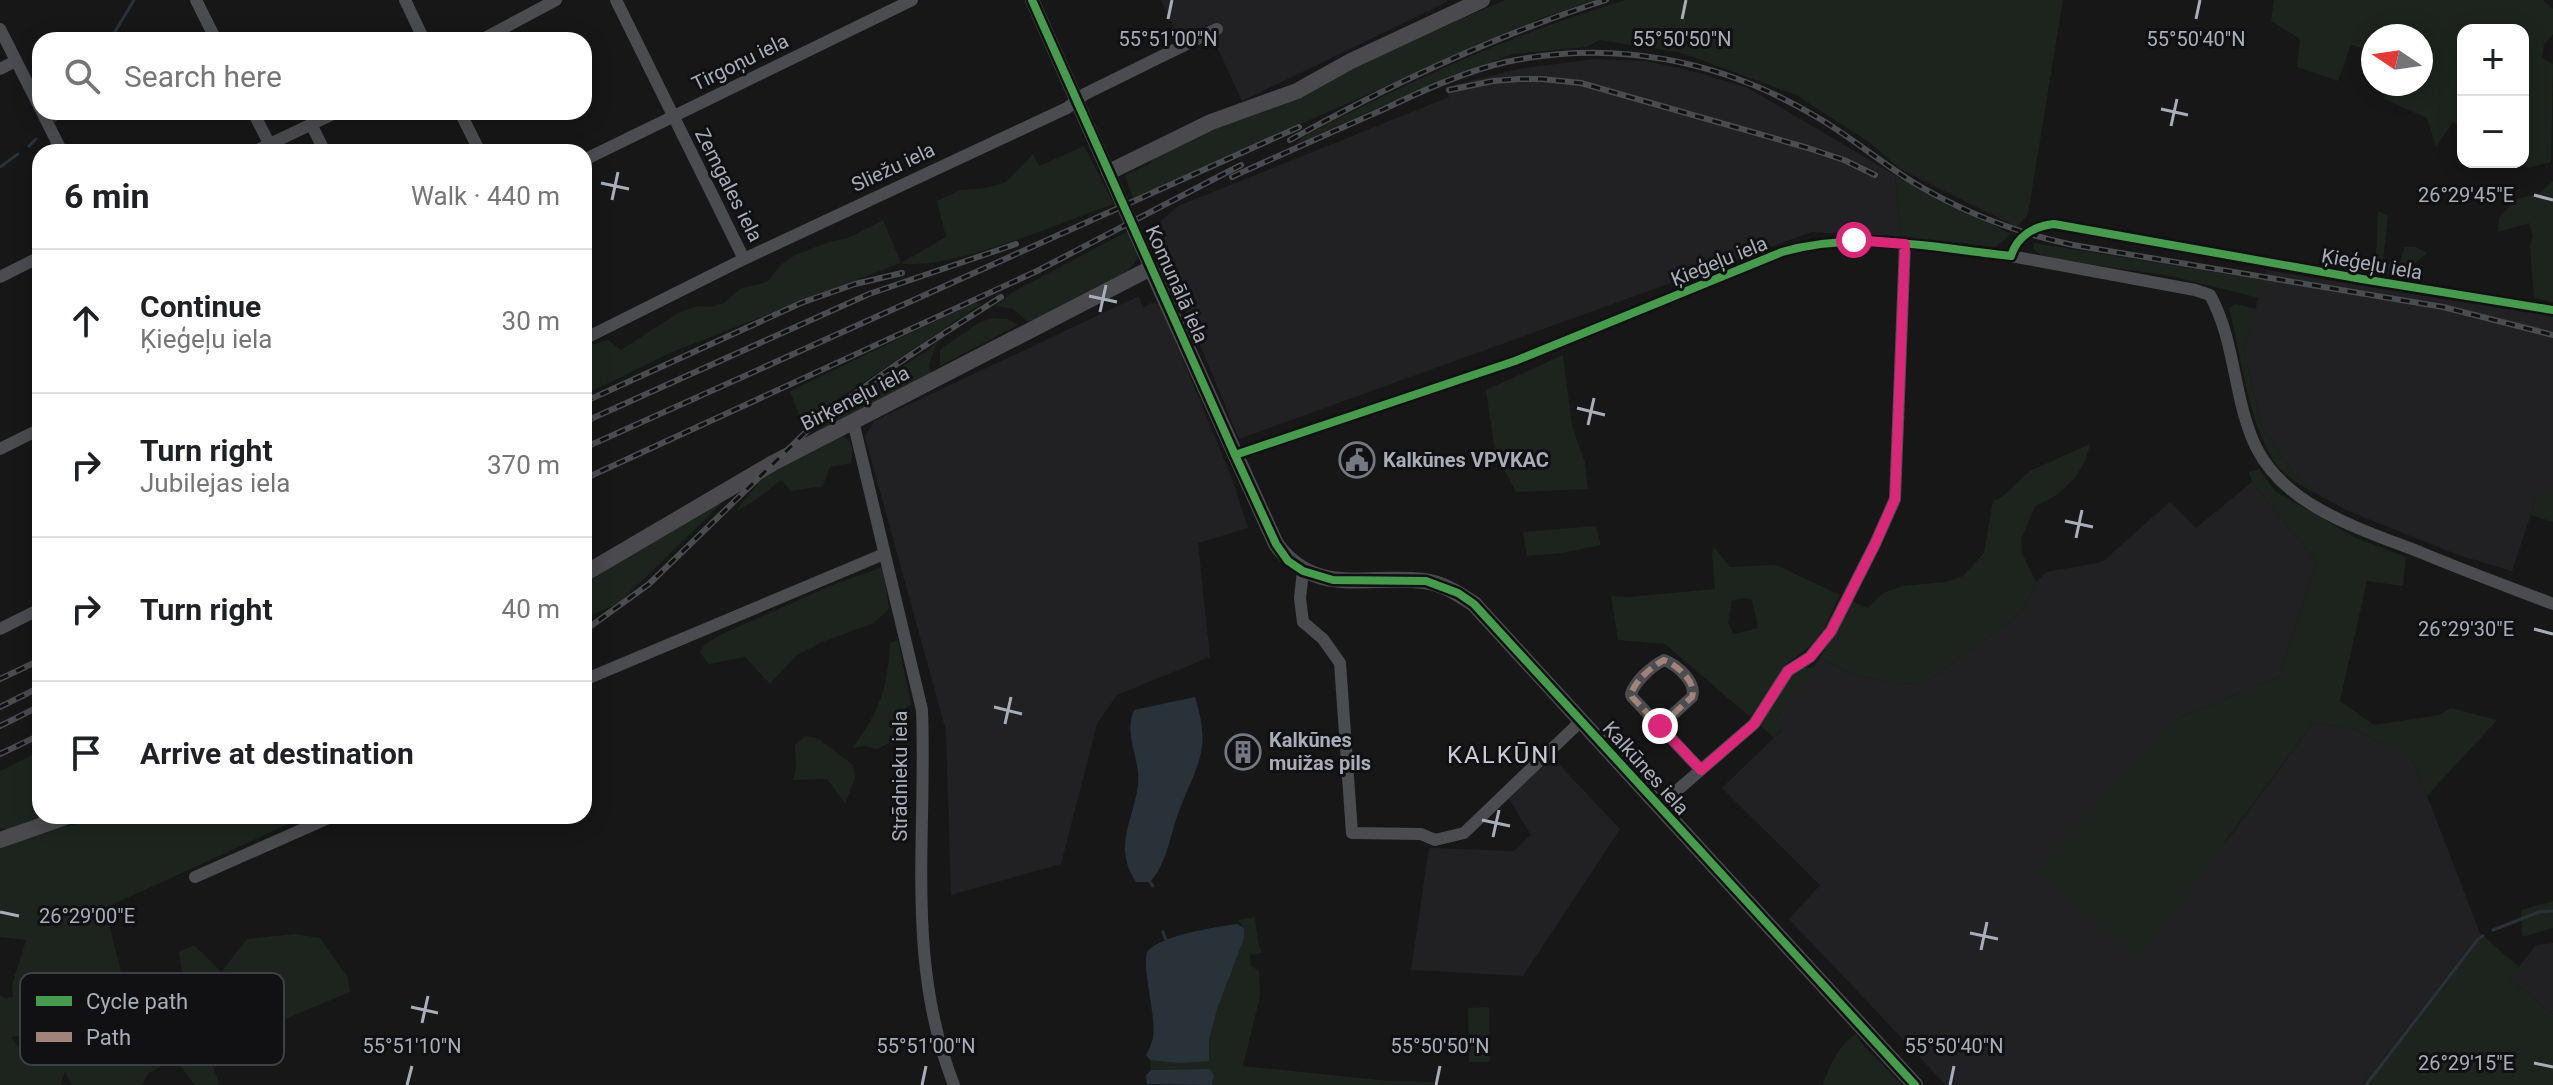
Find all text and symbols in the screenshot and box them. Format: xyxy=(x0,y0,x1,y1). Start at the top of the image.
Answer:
north arrow xyxy=(2361,24,2433,96)
map controls xyxy=(2457,24,2529,168)
button: + xyxy=(2457,24,2529,96)
text: 55°51'00"N xyxy=(1118,27,1218,51)
text: 55°50'50"N xyxy=(1632,27,1732,51)
text: 55°50'40"N xyxy=(2146,27,2246,51)
street label: Tirgoņu iela xyxy=(688,28,792,96)
search box xyxy=(32,32,592,120)
icon: search xyxy=(60,54,104,98)
text: Search here xyxy=(124,59,282,94)
button: − xyxy=(2457,96,2529,168)
street label: Zemgales iela xyxy=(690,124,768,246)
street label: Sliežu iela xyxy=(847,137,939,197)
text: 6 min xyxy=(64,176,149,216)
text: Walk · 440 m xyxy=(411,181,560,211)
text: 26°29'45"E xyxy=(2418,183,2514,207)
street label: Komunālā iela xyxy=(1140,222,1214,346)
route start xyxy=(1836,222,1872,258)
street label: Ķieģeļu iela xyxy=(1667,231,1771,291)
street label: Ķieģeļu iela xyxy=(2320,243,2424,285)
text: Continue xyxy=(140,289,261,324)
icon: ahead xyxy=(64,299,108,343)
text: 30 m xyxy=(502,306,560,336)
text: Ķieģeļu iela xyxy=(140,324,273,354)
street label: Birķeneļu iela xyxy=(797,360,913,436)
text: Turn right xyxy=(140,433,273,468)
public building icon: Kalkūnes VPVKAC xyxy=(1338,441,1376,479)
icon: right xyxy=(64,443,108,487)
place label: Kalkūnes VPVKAC xyxy=(1383,448,1549,472)
text: 370 m xyxy=(487,450,560,480)
text: Jubilejas iela xyxy=(140,468,291,498)
icon: right xyxy=(64,587,108,631)
text: Turn right xyxy=(140,592,273,627)
text: 40 m xyxy=(502,594,560,624)
text: 26°29'30"E xyxy=(2418,617,2514,641)
route end xyxy=(1642,708,1678,744)
street label: Strādnieku iela xyxy=(888,711,912,841)
street label: Kalkūnes iela xyxy=(1598,716,1694,820)
place label: Kalkūnes muižas pils xyxy=(1269,728,1371,775)
icon: arrive xyxy=(64,731,108,775)
building icon: Kalkūnes muižas pils xyxy=(1224,733,1262,771)
text: Arrive at destination xyxy=(140,736,414,771)
district label: KALKŪNI xyxy=(1447,741,1559,769)
text: 26°29'00"E xyxy=(39,904,135,928)
legend xyxy=(20,973,284,1065)
text: Cycle path xyxy=(86,989,188,1014)
text: Path xyxy=(86,1025,131,1050)
text: 55°51'10"N xyxy=(362,1034,462,1058)
text: 55°51'00"N xyxy=(876,1034,976,1058)
text: 55°50'50"N xyxy=(1390,1034,1490,1058)
text: 55°50'40"N xyxy=(1904,1034,2004,1058)
text: 26°29'15"E xyxy=(2418,1051,2514,1075)

